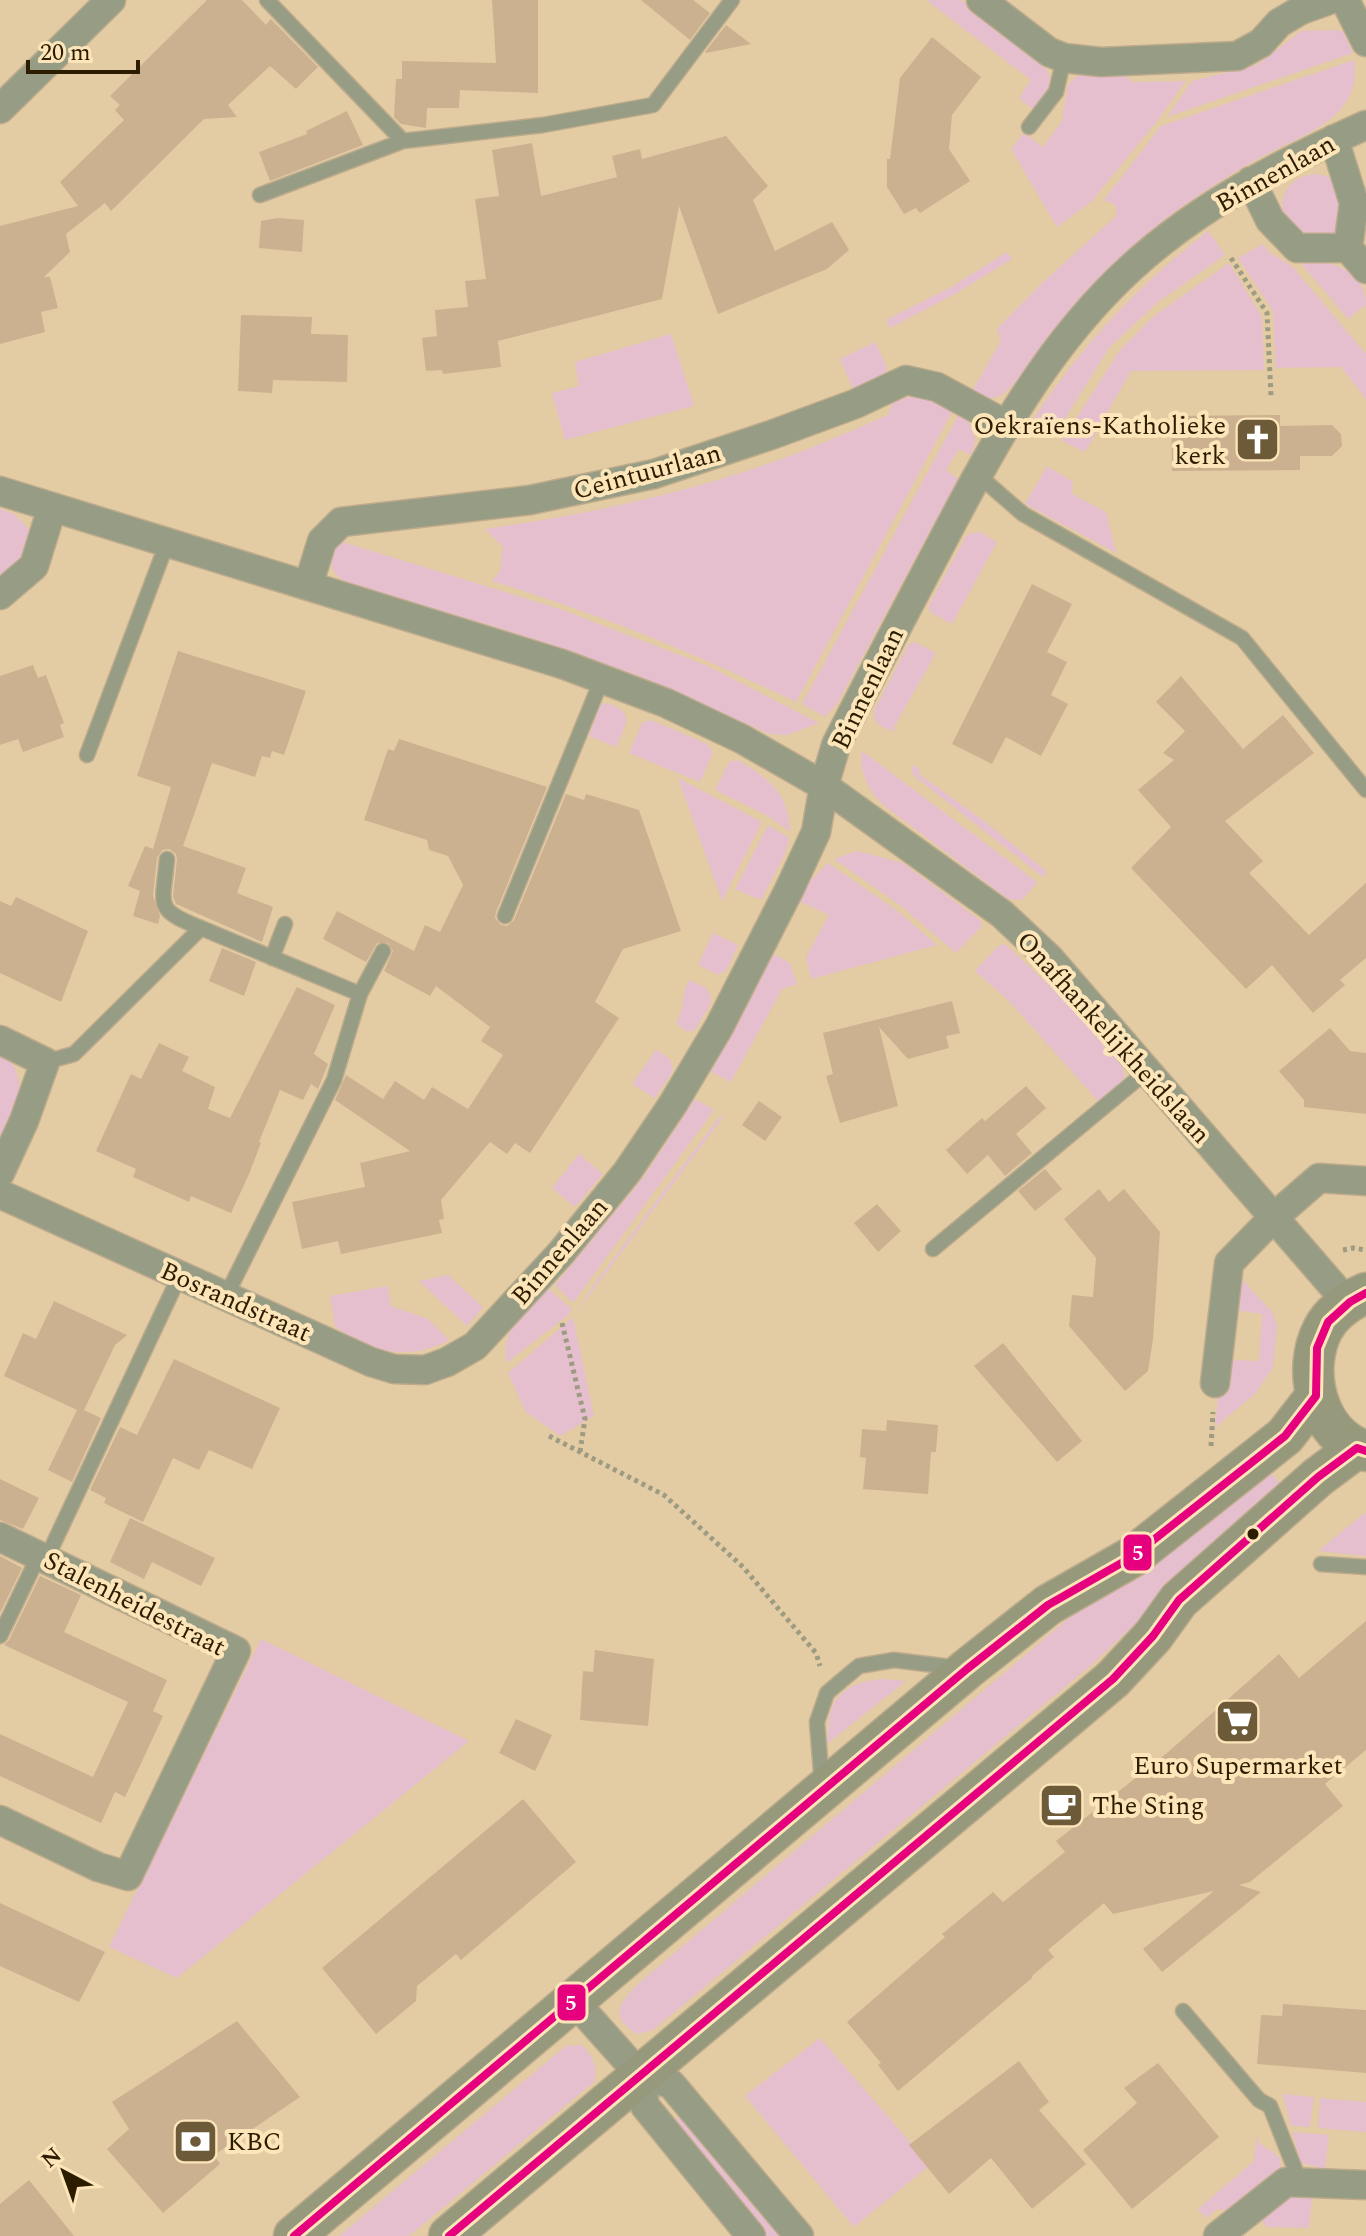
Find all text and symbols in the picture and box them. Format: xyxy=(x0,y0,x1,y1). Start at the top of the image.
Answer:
scale bar xyxy=(28,24,138,74)
text: 20 m xyxy=(40,35,91,71)
street label: Binnenlaan xyxy=(1208,125,1343,223)
place label: Oekraïens-Katholieke kerk xyxy=(974,406,1226,476)
church icon: Oekraïens-Katholieke kerk xyxy=(1233,416,1281,464)
street label: Ceintuurlaan xyxy=(569,433,726,511)
street label: Binnenlaan xyxy=(821,621,915,756)
street label: Onafhankelijkheidslaan xyxy=(1006,922,1220,1153)
street label: Binnenlaan xyxy=(502,1189,618,1314)
street label: Bosrandstraat xyxy=(154,1251,317,1353)
unlabelled marker xyxy=(1245,1526,1261,1542)
line badge: 5 xyxy=(1122,1533,1153,1572)
text: 5 xyxy=(1132,1537,1144,1570)
street label: Stalenheidestraat xyxy=(36,1541,233,1667)
supermarket icon: Euro Supermarket xyxy=(1214,1698,1262,1746)
place label: Euro Supermarket xyxy=(1133,1746,1343,1786)
cafe icon: The Sting xyxy=(1037,1781,1085,1829)
place label: The Sting xyxy=(1092,1786,1204,1826)
line badge: 5 xyxy=(556,1983,587,2022)
text: 5 xyxy=(565,1987,577,2020)
bank icon: KBC xyxy=(172,2117,220,2165)
place label: KBC xyxy=(227,2122,282,2162)
north arrow xyxy=(24,2132,104,2212)
text: N xyxy=(34,2140,69,2176)

